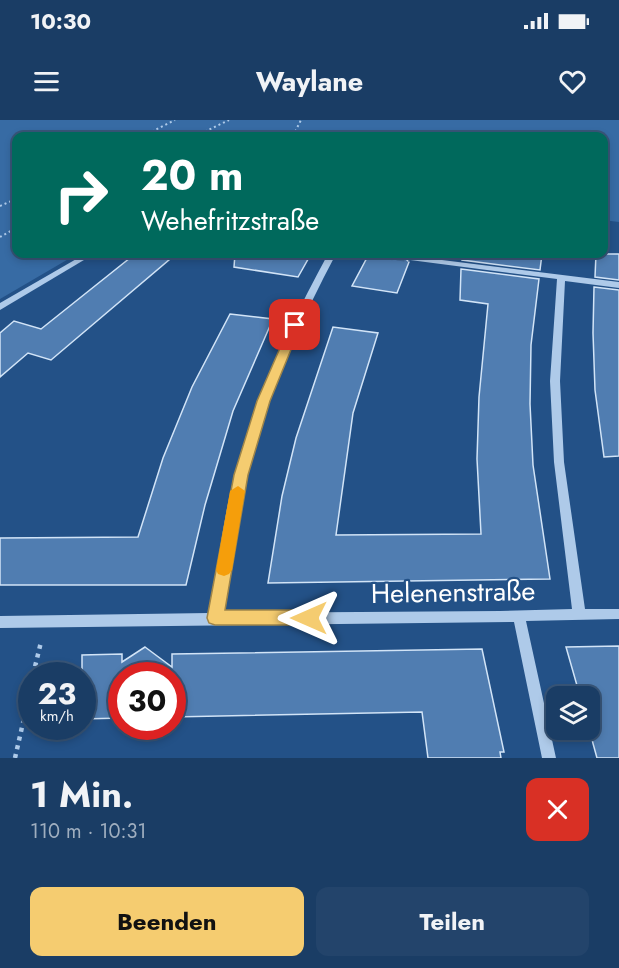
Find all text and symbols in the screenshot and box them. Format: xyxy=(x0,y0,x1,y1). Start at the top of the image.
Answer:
text: 10:30 xyxy=(30,5,91,37)
text: Waylane xyxy=(256,62,363,101)
icon: menu xyxy=(30,65,63,98)
icon: heart xyxy=(556,65,589,98)
text: 20 m xyxy=(141,145,243,206)
icon: right xyxy=(42,156,120,234)
text: Wehefritzstraße xyxy=(141,201,319,240)
pin xyxy=(269,299,320,350)
icon: arrive xyxy=(278,308,311,341)
street label: Helenenstraße xyxy=(370,571,536,613)
position arrow xyxy=(277,586,341,650)
speed limit sign: 30 xyxy=(108,662,186,740)
text: 23 xyxy=(38,672,76,715)
map controls xyxy=(546,686,600,740)
button: layers xyxy=(546,686,600,740)
text: km/h xyxy=(40,705,74,727)
text: 1 Min. xyxy=(30,768,133,820)
button: close xyxy=(526,778,589,841)
text: 110 m · 10:31 xyxy=(30,817,147,846)
button: Beenden xyxy=(30,887,304,956)
button: Teilen xyxy=(316,887,589,956)

